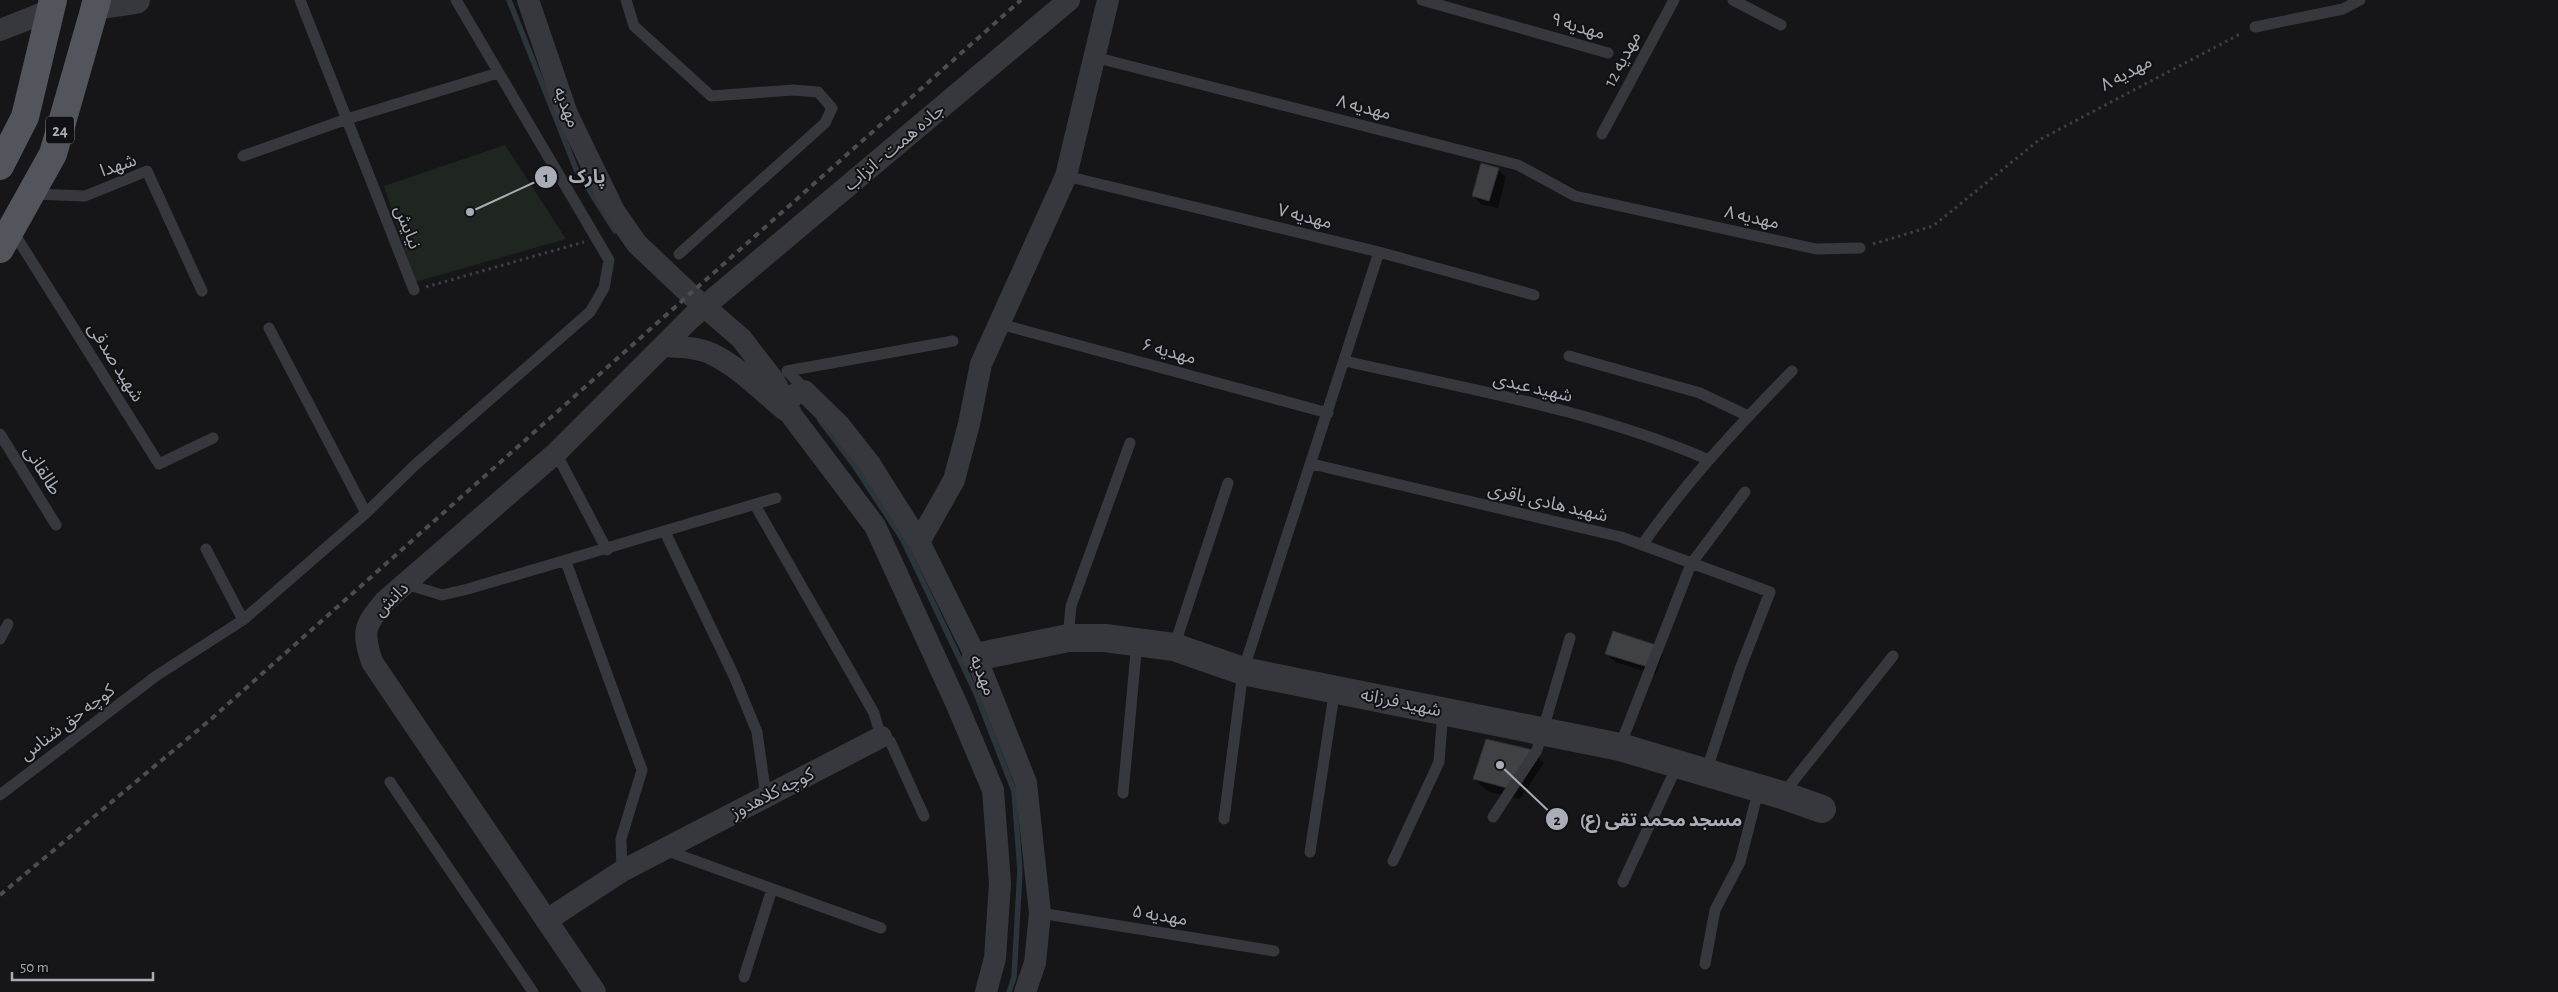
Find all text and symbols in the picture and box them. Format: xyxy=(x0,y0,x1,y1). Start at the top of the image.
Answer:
street label: مهدیه ۹ xyxy=(1549,11,1607,43)
street label: مهدیه 12 xyxy=(1601,29,1645,90)
street label: مهدیه ۸ xyxy=(2098,53,2155,95)
street label: مهدیه xyxy=(550,84,582,130)
street label: مهدیه ۸ xyxy=(1335,93,1393,123)
street label: جاده همت - انزاب xyxy=(841,101,949,195)
road number: 24 xyxy=(46,116,74,144)
street label: شهدا xyxy=(98,151,139,180)
callout: پارک xyxy=(534,160,616,194)
text: پارک xyxy=(568,168,606,189)
text: 1 xyxy=(543,170,549,185)
street label: مهدیه ۷ xyxy=(1276,202,1334,232)
street label: نیایش xyxy=(390,203,424,252)
street label: مهدیه ۸ xyxy=(1723,203,1781,233)
street label: شهید صدقی xyxy=(83,320,147,406)
street label: مهدیه ۶ xyxy=(1140,336,1198,368)
street label: شهید عبدی xyxy=(1491,370,1574,407)
street label: طالقانی xyxy=(19,443,64,499)
street label: شهید هادی باقری xyxy=(1486,480,1609,526)
street label: دانش xyxy=(371,579,413,621)
street label: مهدیه xyxy=(966,652,998,698)
street label: کوچه حق شناس xyxy=(17,681,119,765)
street label: شهید فرزانه xyxy=(1359,686,1443,721)
street label: کوچه کلاهدوز xyxy=(727,765,818,824)
callout: مسجد محمد تقی (ع) xyxy=(1545,802,1752,836)
text: مسجد محمد تقی (ع) xyxy=(1580,811,1742,833)
text: 2 xyxy=(1553,813,1561,828)
street label: مهدیه ۵ xyxy=(1131,903,1189,929)
scale bar xyxy=(12,950,154,982)
text: 50 m xyxy=(20,960,49,975)

